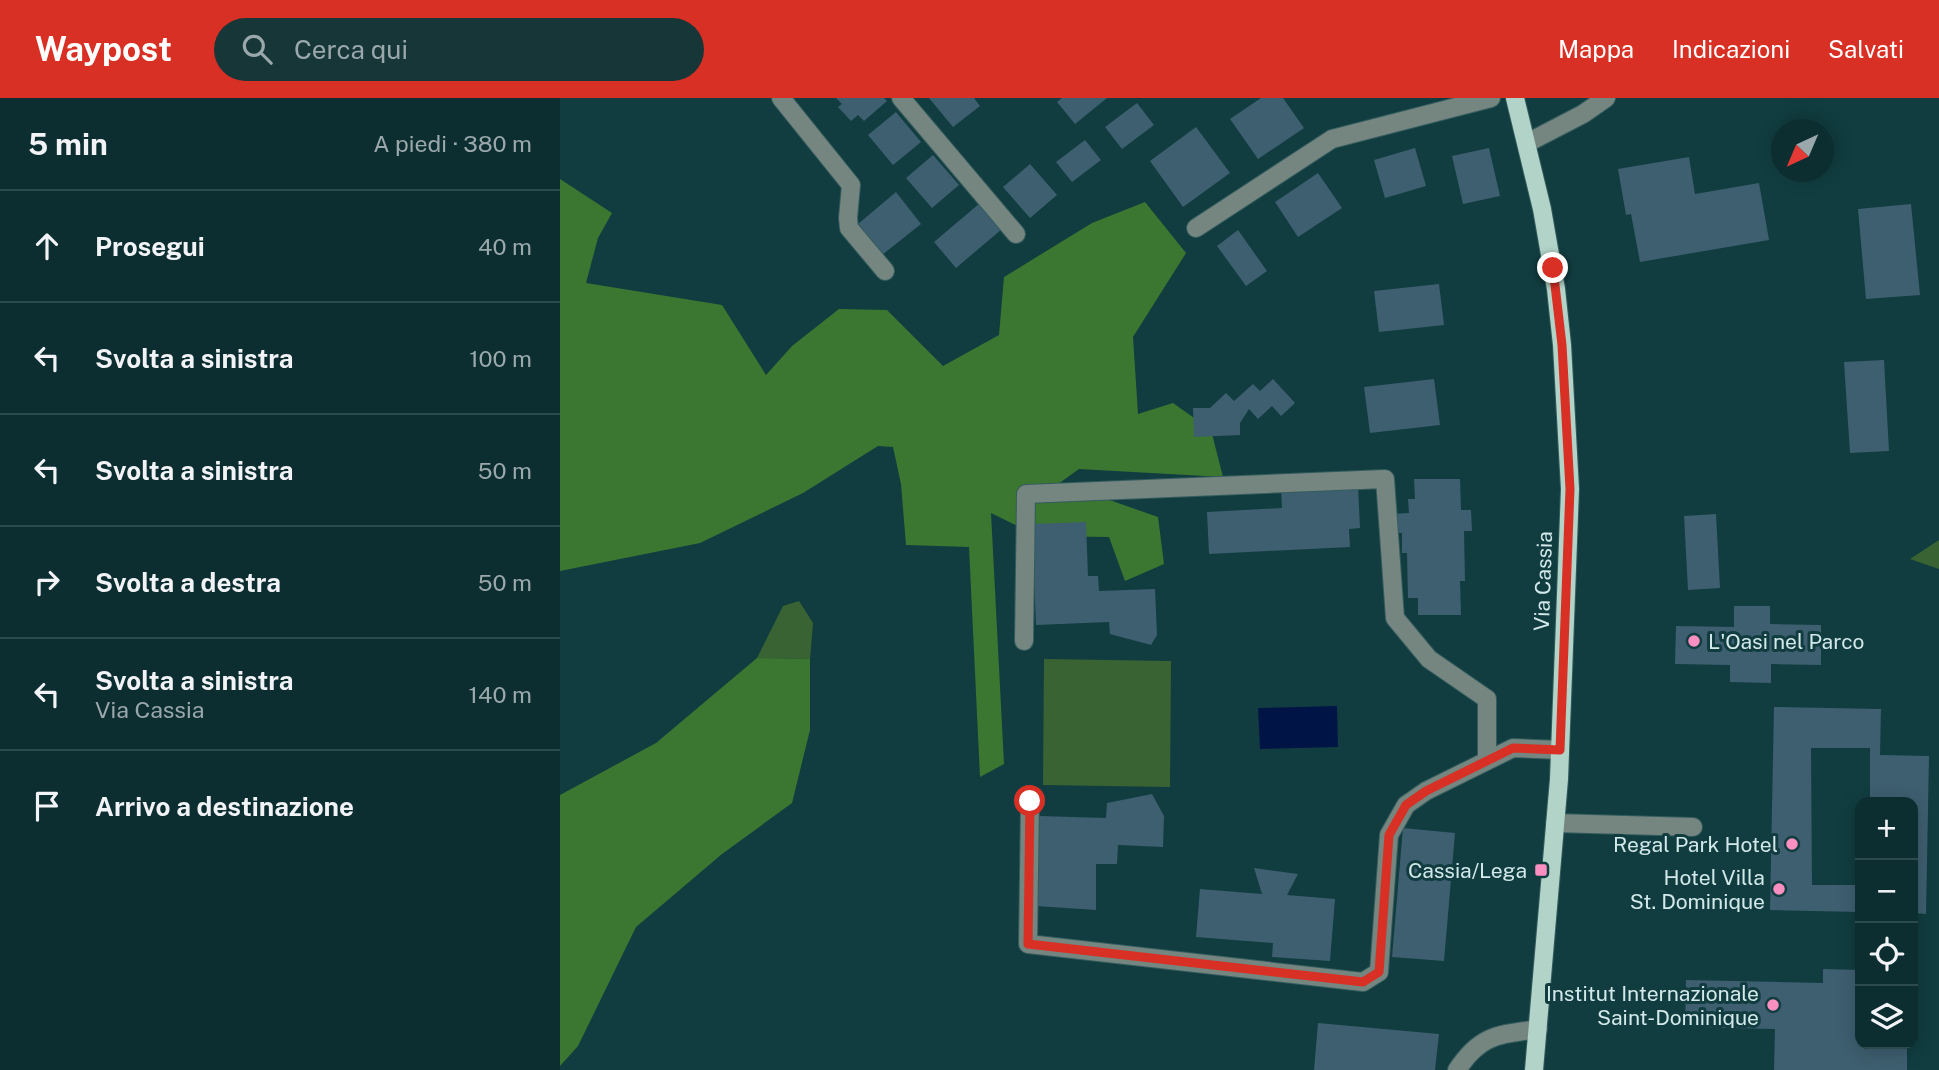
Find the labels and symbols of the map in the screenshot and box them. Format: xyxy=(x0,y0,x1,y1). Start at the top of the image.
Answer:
north arrow xyxy=(1771,119,1834,182)
route end xyxy=(1537,252,1568,283)
street label: Via Cassia xyxy=(1529,531,1557,631)
place label: L'Oasi nel Parco xyxy=(1708,629,1865,654)
marker: L'Oasi nel Parco xyxy=(1686,633,1702,649)
route start xyxy=(1014,785,1045,816)
place label: Regal Park Hotel xyxy=(1613,832,1778,857)
marker: Regal Park Hotel xyxy=(1784,836,1800,852)
place label: Cassia/Lega xyxy=(1408,858,1527,883)
marker: Cassia/Lega xyxy=(1533,862,1549,878)
place label: Hotel Villa St. Dominique xyxy=(1630,865,1765,914)
marker: Hotel Villa St. Dominique xyxy=(1771,881,1787,897)
place label: Institut Internazionale Saint-Dominique xyxy=(1546,981,1759,1030)
marker: Institut Internazionale Saint-Dominique xyxy=(1765,997,1781,1013)

